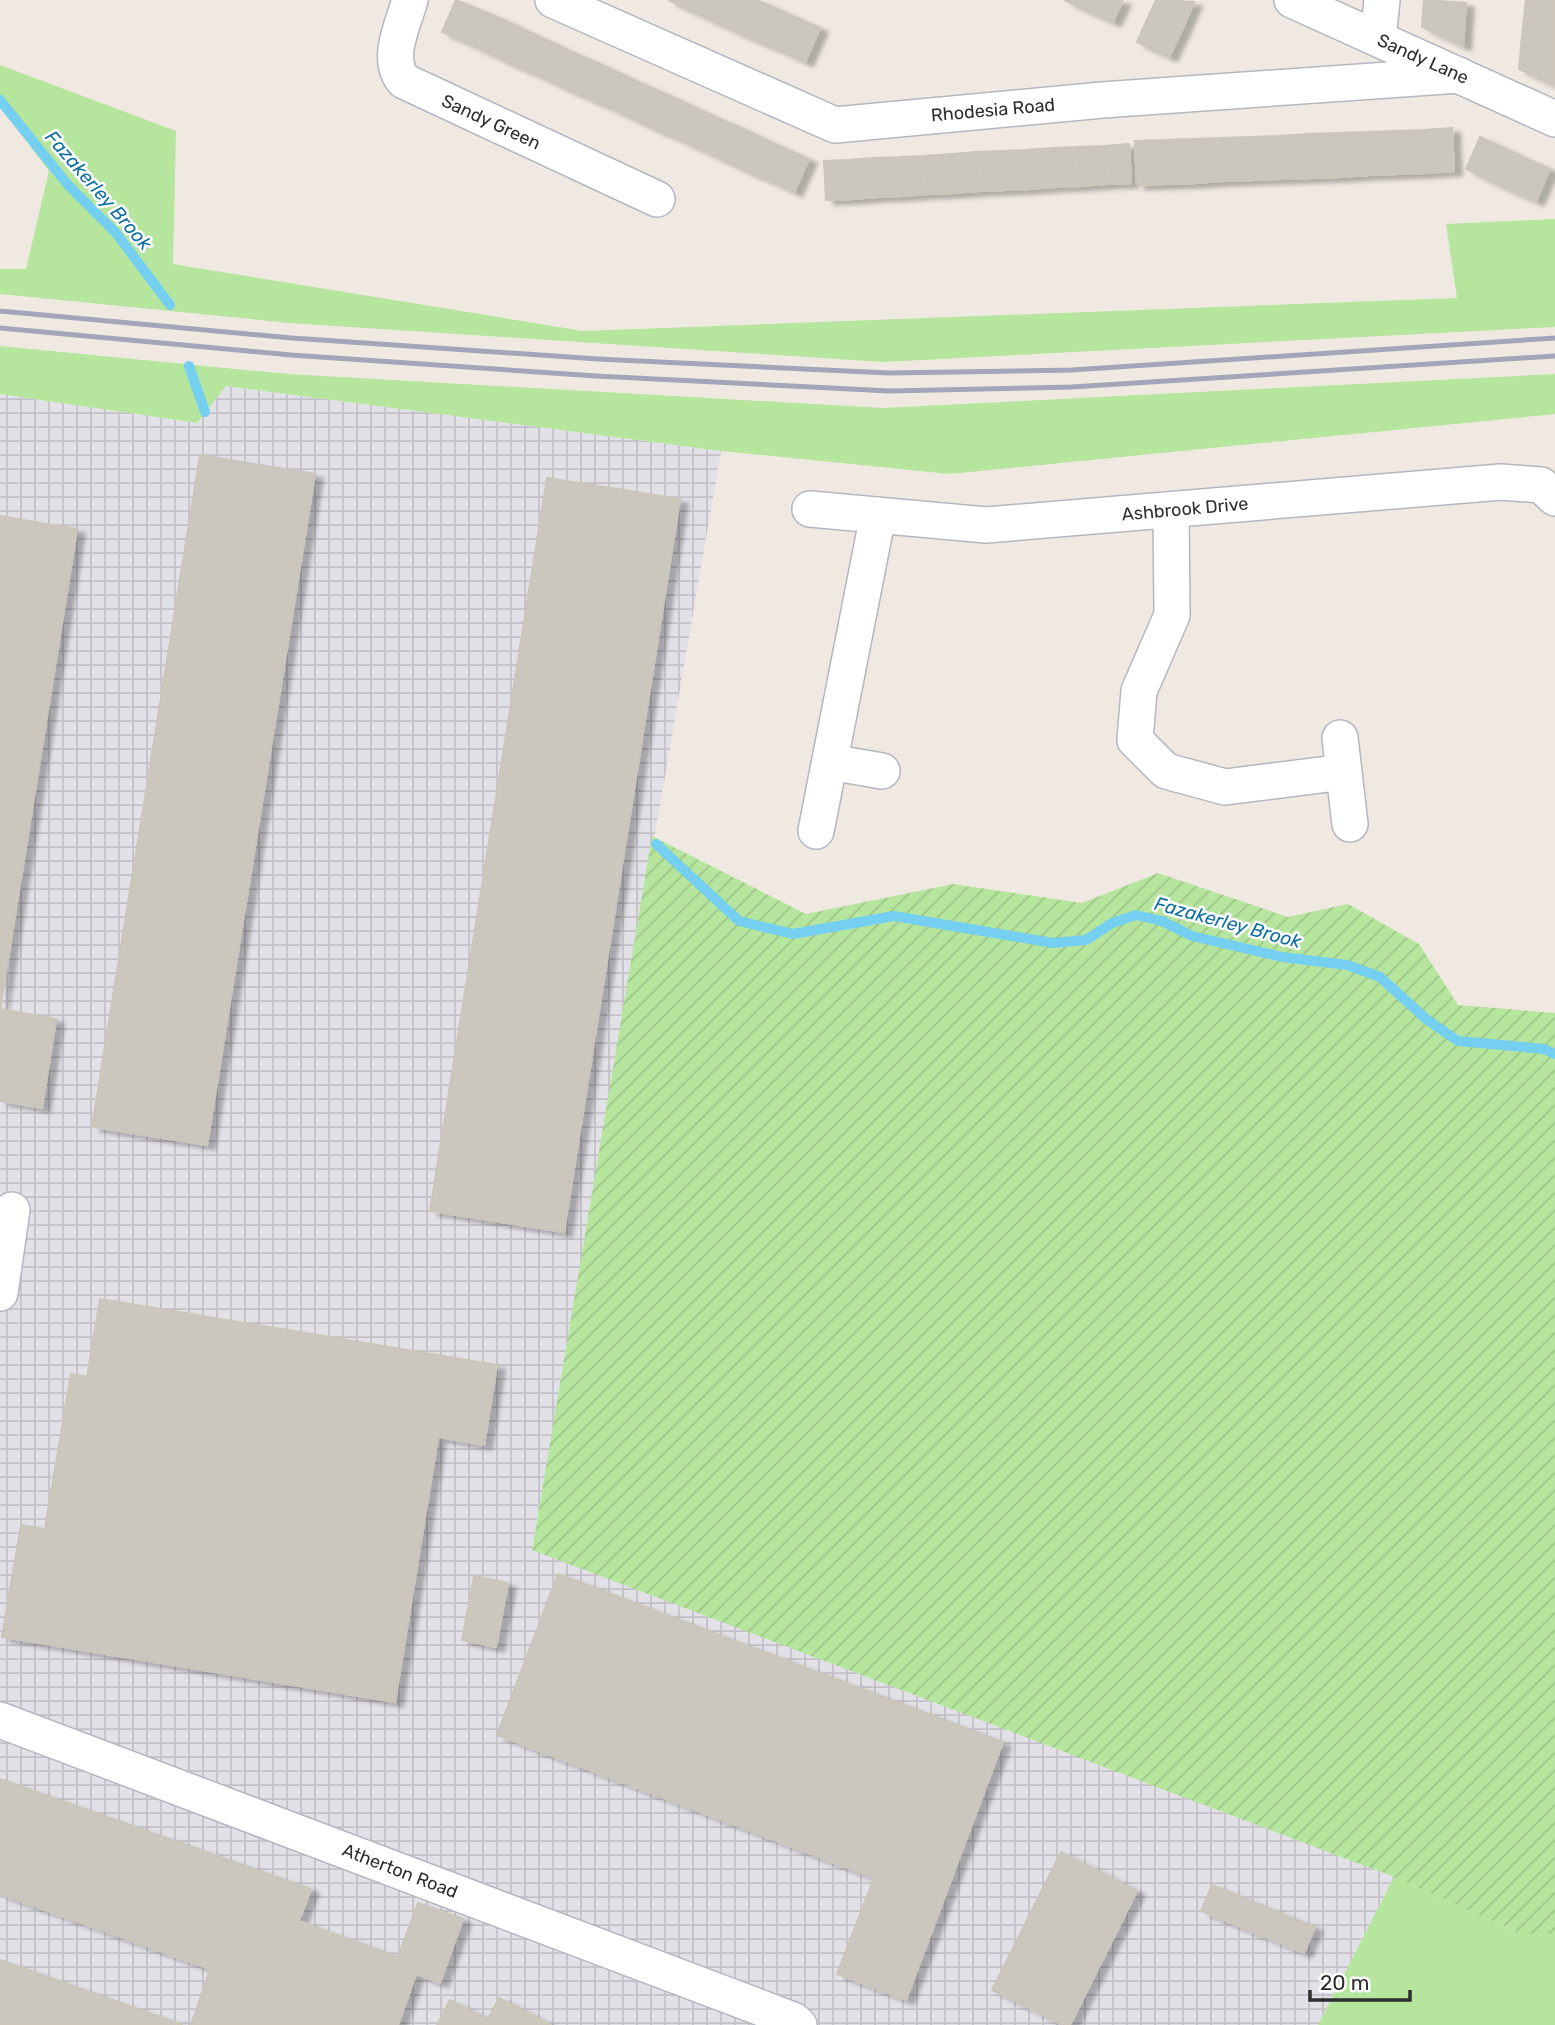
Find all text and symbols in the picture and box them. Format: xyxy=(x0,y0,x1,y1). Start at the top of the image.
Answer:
street label: Sandy Lane xyxy=(1374,29,1472,89)
street label: Sandy Green xyxy=(438,89,544,155)
street label: Rhodesia Road xyxy=(930,94,1056,126)
water label: Fazakerley Brook xyxy=(40,126,157,255)
street label: Ashbrook Drive xyxy=(1121,493,1249,525)
water label: Fazakerley Brook xyxy=(1152,892,1304,953)
street label: Atherton Road xyxy=(339,1839,461,1903)
scale bar xyxy=(1310,1958,1410,2002)
text: 20 m xyxy=(1320,1970,1369,1995)

